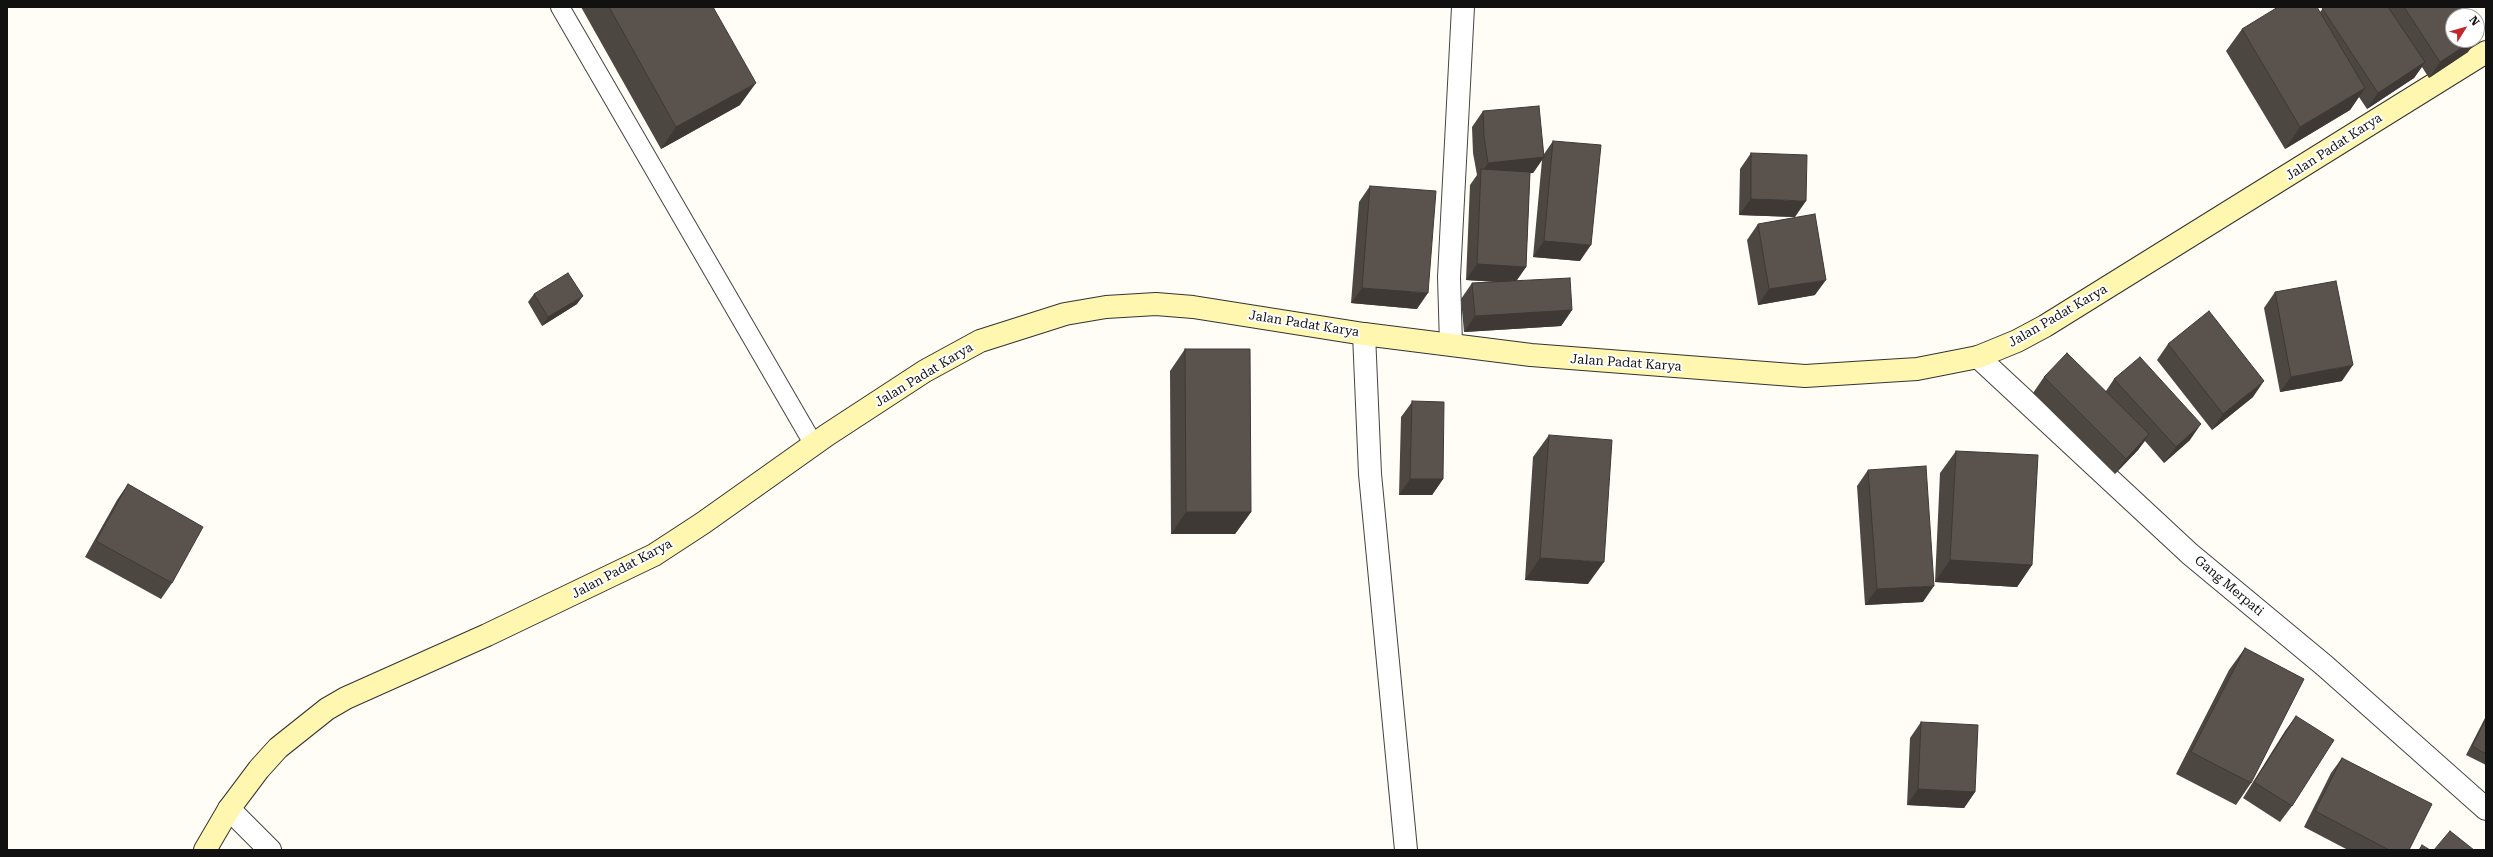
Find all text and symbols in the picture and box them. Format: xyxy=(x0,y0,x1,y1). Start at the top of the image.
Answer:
north arrow xyxy=(2445,8,2485,48)
text: N xyxy=(2466,14,2482,28)
street label: Jalan Padat Karya xyxy=(2283,110,2385,184)
street label: Jalan Padat Karya xyxy=(2006,281,2110,351)
street label: Jalan Padat Karya xyxy=(1248,308,1360,340)
street label: Jalan Padat Karya xyxy=(872,340,976,410)
street label: Jalan Padat Karya xyxy=(1570,351,1682,375)
street label: Jalan Padat Karya xyxy=(569,536,675,602)
street label: Gang Merpati xyxy=(2191,553,2267,619)

